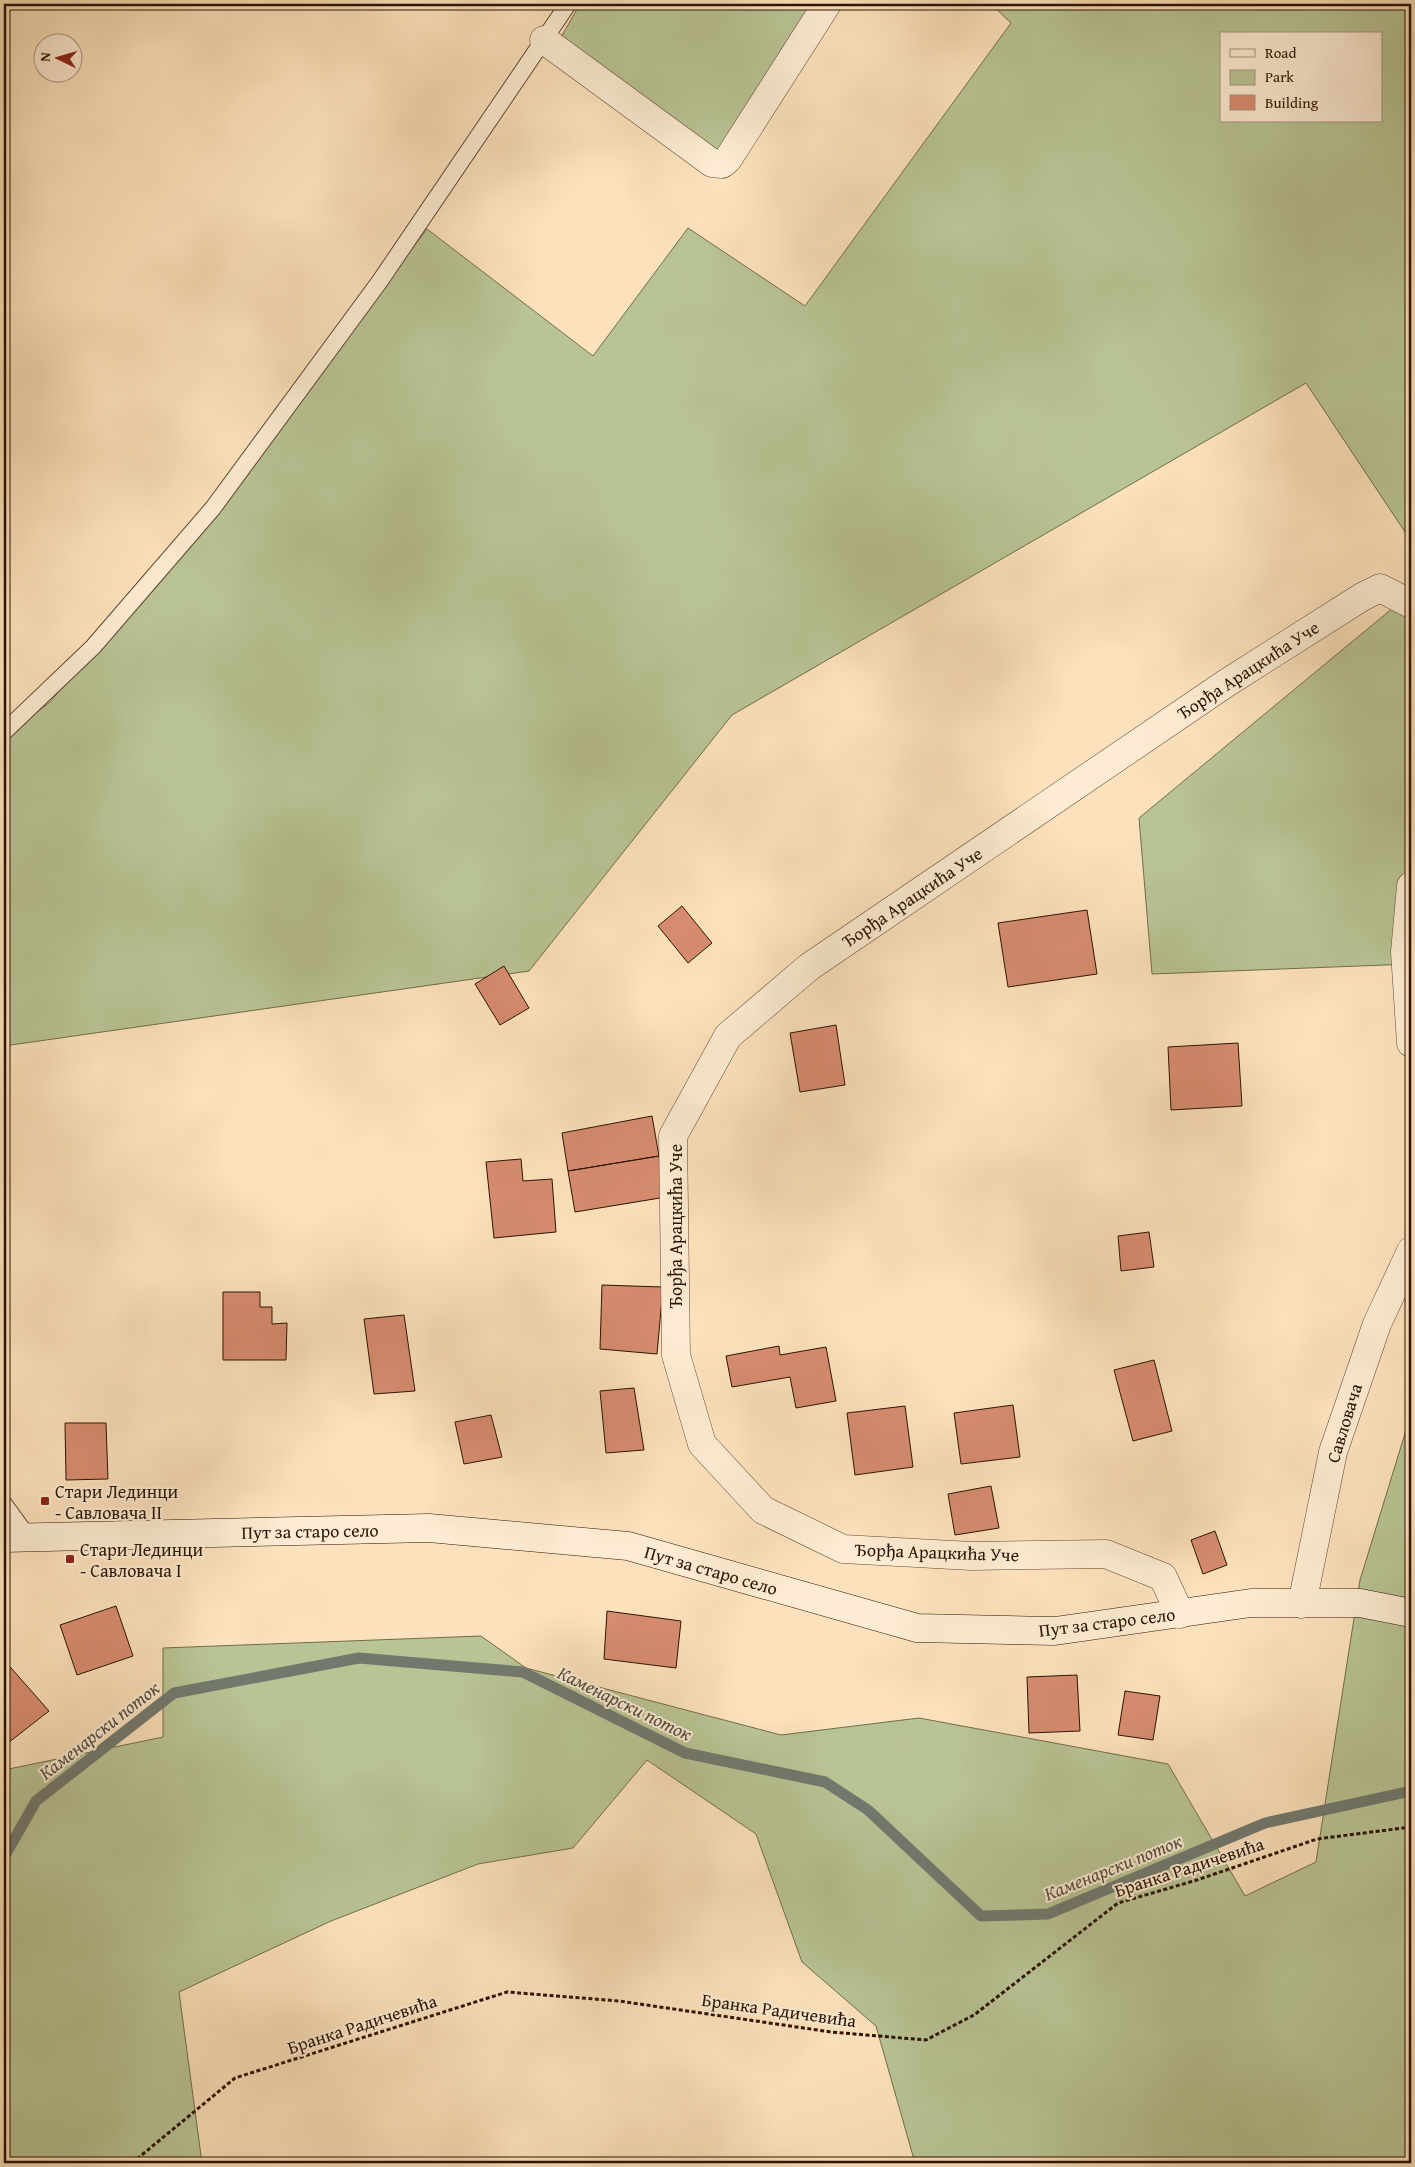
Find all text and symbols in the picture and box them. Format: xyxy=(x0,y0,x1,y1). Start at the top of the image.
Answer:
north arrow xyxy=(32,32,82,82)
legend xyxy=(1220,32,1382,122)
text: Road xyxy=(1265,42,1296,63)
text: N xyxy=(35,51,55,62)
text: Park xyxy=(1265,66,1294,87)
text: Building xyxy=(1265,92,1319,113)
street label: Ђорђа Арацкића Уче xyxy=(1172,614,1324,726)
street label: Ђорђа Арацкића Уче xyxy=(836,840,988,954)
street label: Ђорђа Арацкића Уче xyxy=(662,1144,689,1308)
street label: Савловача xyxy=(1319,1380,1369,1466)
place label: Стари Лединци - Савловача II xyxy=(55,1478,178,1526)
marker: Стари Лединци - Савловача II xyxy=(39,1495,51,1507)
street label: Пут за старо село xyxy=(241,1516,379,1546)
place label: Стари Лединци - Савловача I xyxy=(80,1536,203,1584)
street label: Ђорђа Арацкића Уче xyxy=(854,1536,1020,1568)
street label: Пут за старо село xyxy=(641,1538,781,1602)
marker: Стари Лединци - Савловача I xyxy=(64,1553,76,1565)
street label: Пут за старо село xyxy=(1037,1600,1177,1644)
water label: Каменарски поток xyxy=(553,1658,697,1748)
water label: Каменарски поток xyxy=(33,1674,165,1786)
water label: Каменарски поток xyxy=(1040,1827,1186,1907)
street label: Бранка Радичевића xyxy=(1111,1830,1268,1904)
street label: Бранка Радичевића xyxy=(700,1986,858,2034)
street label: Бранка Радичевића xyxy=(284,1987,441,2061)

